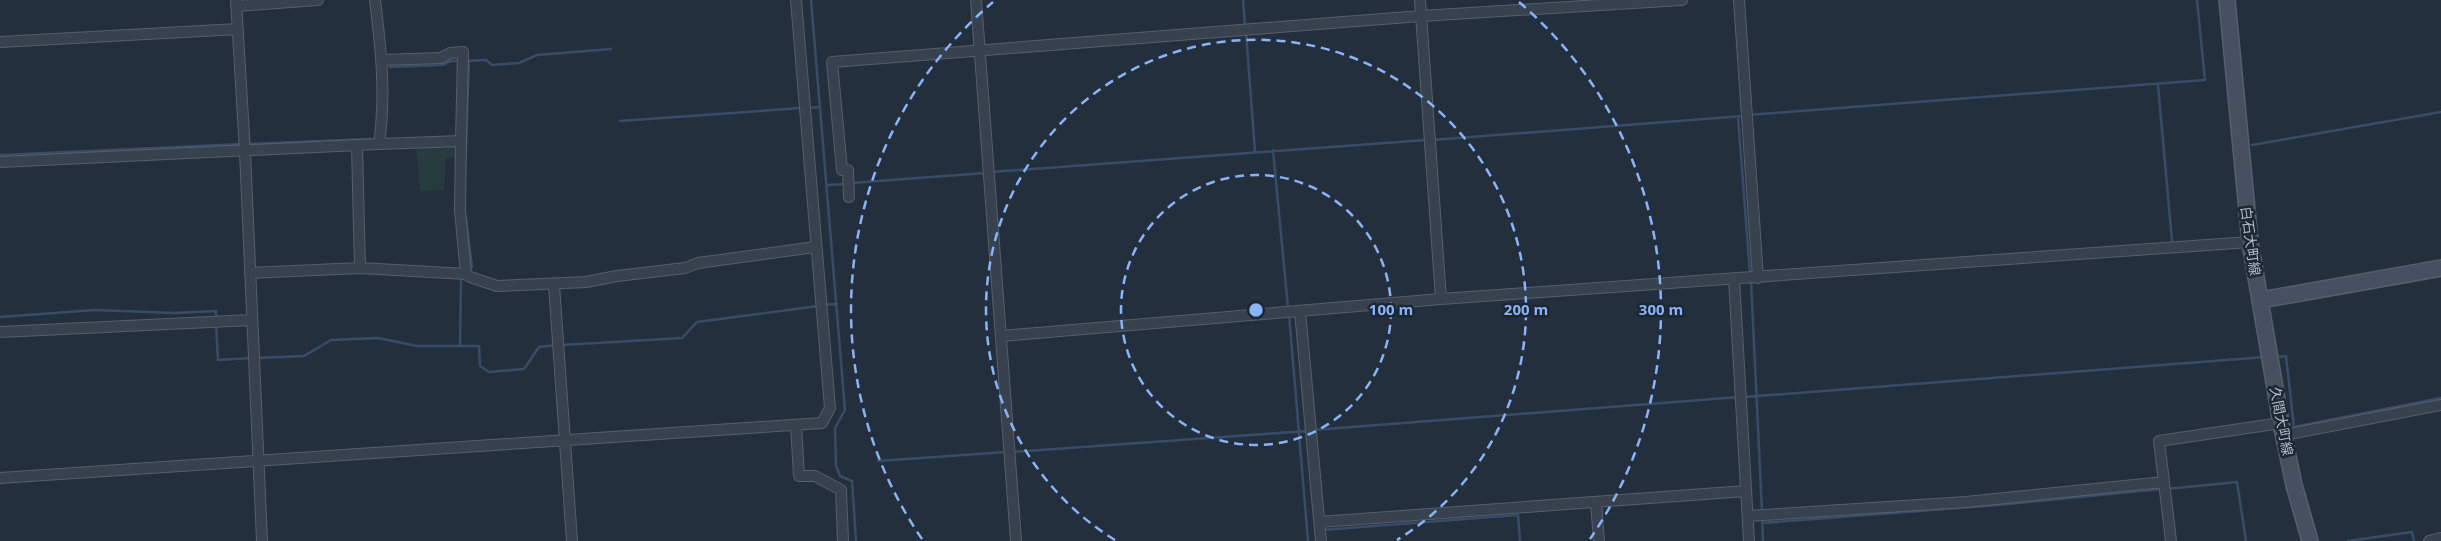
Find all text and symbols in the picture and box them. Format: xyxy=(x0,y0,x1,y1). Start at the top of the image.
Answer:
street label: 白石大町線 xyxy=(2237,205,2265,277)
text: 100 m xyxy=(1369,299,1413,319)
text: 200 m xyxy=(1504,299,1548,319)
text: 300 m xyxy=(1639,299,1683,319)
centre of rings xyxy=(1247,301,1265,319)
street label: 久間大町線 xyxy=(2266,385,2298,457)

